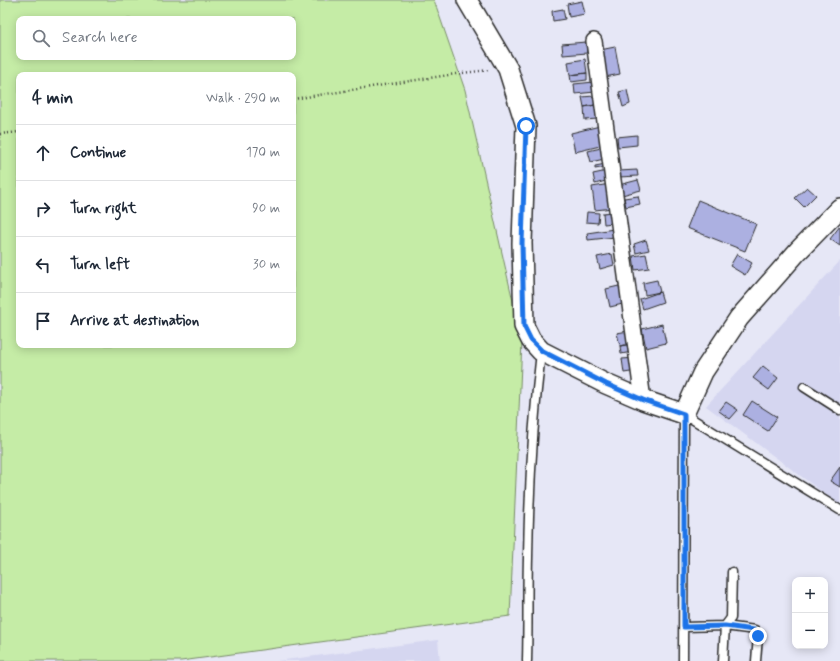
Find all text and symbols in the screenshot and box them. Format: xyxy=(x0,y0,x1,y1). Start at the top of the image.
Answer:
search box xyxy=(16,16,296,60)
icon: search xyxy=(30,27,52,49)
text: Search here xyxy=(62,28,138,48)
text: 4 min xyxy=(32,87,73,109)
text: Walk · 290 m xyxy=(206,90,280,107)
route start xyxy=(517,117,535,135)
icon: ahead xyxy=(32,142,54,164)
text: Continue xyxy=(70,143,126,163)
text: 170 m xyxy=(246,144,280,161)
icon: right xyxy=(32,198,54,220)
text: Turn right xyxy=(70,199,137,219)
text: 90 m xyxy=(252,200,280,217)
icon: left xyxy=(32,254,54,276)
text: Turn left xyxy=(70,255,130,275)
text: 30 m xyxy=(253,256,280,273)
icon: arrive xyxy=(32,310,54,332)
text: Arrive at destination xyxy=(70,311,199,331)
map controls xyxy=(792,577,828,649)
button: + xyxy=(792,577,828,613)
button: − xyxy=(792,613,828,649)
route end xyxy=(749,627,767,645)

